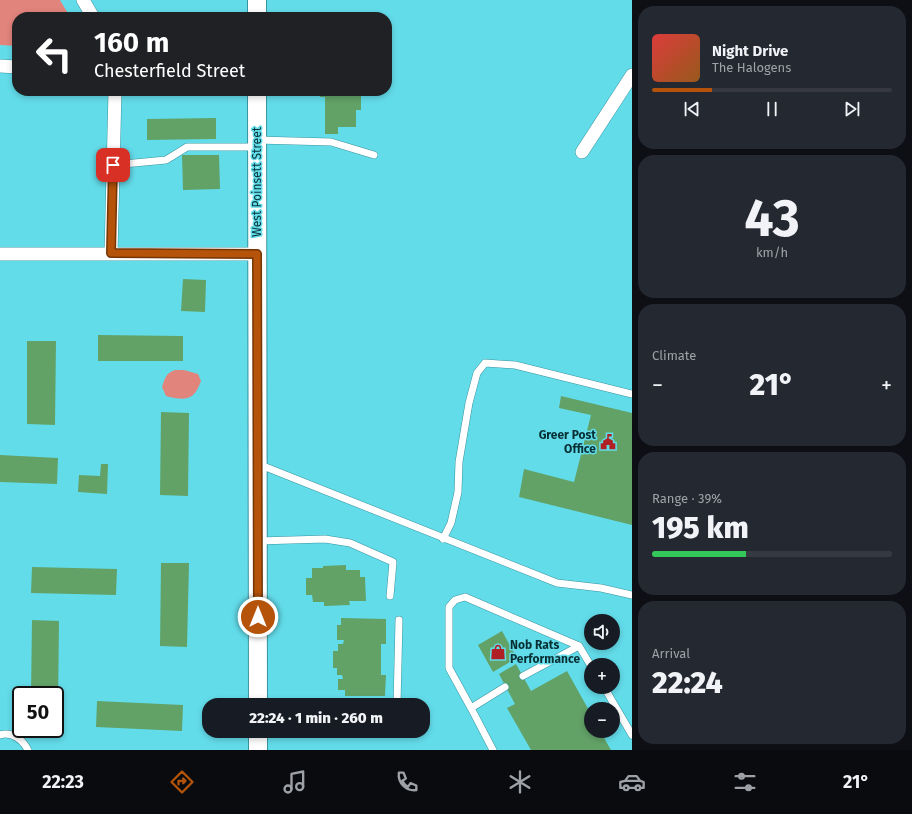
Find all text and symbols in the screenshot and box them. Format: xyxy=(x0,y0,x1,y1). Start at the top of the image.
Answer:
text: 160 m xyxy=(94,26,169,59)
icon: left xyxy=(28,28,80,80)
text: Night Drive xyxy=(712,42,788,60)
text: Chesterfield Street xyxy=(94,60,245,82)
text: The Halogens xyxy=(712,60,791,75)
icon: previous xyxy=(681,98,703,120)
icon: pause xyxy=(761,98,783,120)
icon: next xyxy=(841,98,863,120)
street label: West Poinsett Street xyxy=(250,126,264,237)
pin xyxy=(96,148,130,182)
icon: arrive xyxy=(102,154,124,176)
text: 43 xyxy=(744,187,800,250)
text: km/h xyxy=(756,245,788,260)
text: Climate xyxy=(652,348,696,363)
text: 21° xyxy=(750,367,794,403)
text: − xyxy=(652,372,663,399)
text: + xyxy=(881,372,892,399)
place label: Greer Post Office xyxy=(539,428,596,456)
public building icon: Greer Post Office xyxy=(599,433,617,451)
text: Range · 39% xyxy=(652,491,722,506)
text: 195 km xyxy=(652,510,749,546)
position arrow xyxy=(237,596,279,638)
map controls xyxy=(584,614,620,738)
button: sound xyxy=(584,614,620,650)
place label: Nob Rats Performance xyxy=(510,638,580,666)
shop icon: Nob Rats Performance xyxy=(489,643,507,661)
text: Arrival xyxy=(652,646,690,661)
button: + xyxy=(584,658,620,694)
text: 22:24 xyxy=(652,665,723,701)
speed limit sign: 50 xyxy=(12,686,64,738)
button: − xyxy=(584,702,620,738)
text: 22:24 · 1 min · 260 m xyxy=(249,709,383,727)
icon: directions xyxy=(168,768,196,796)
icon: music xyxy=(281,768,309,796)
icon: phone xyxy=(393,768,421,796)
icon: climate xyxy=(506,768,534,796)
icon: car xyxy=(618,768,646,796)
icon: filters xyxy=(731,768,759,796)
text: 22:23 xyxy=(42,771,84,793)
text: 21° xyxy=(843,771,870,793)

